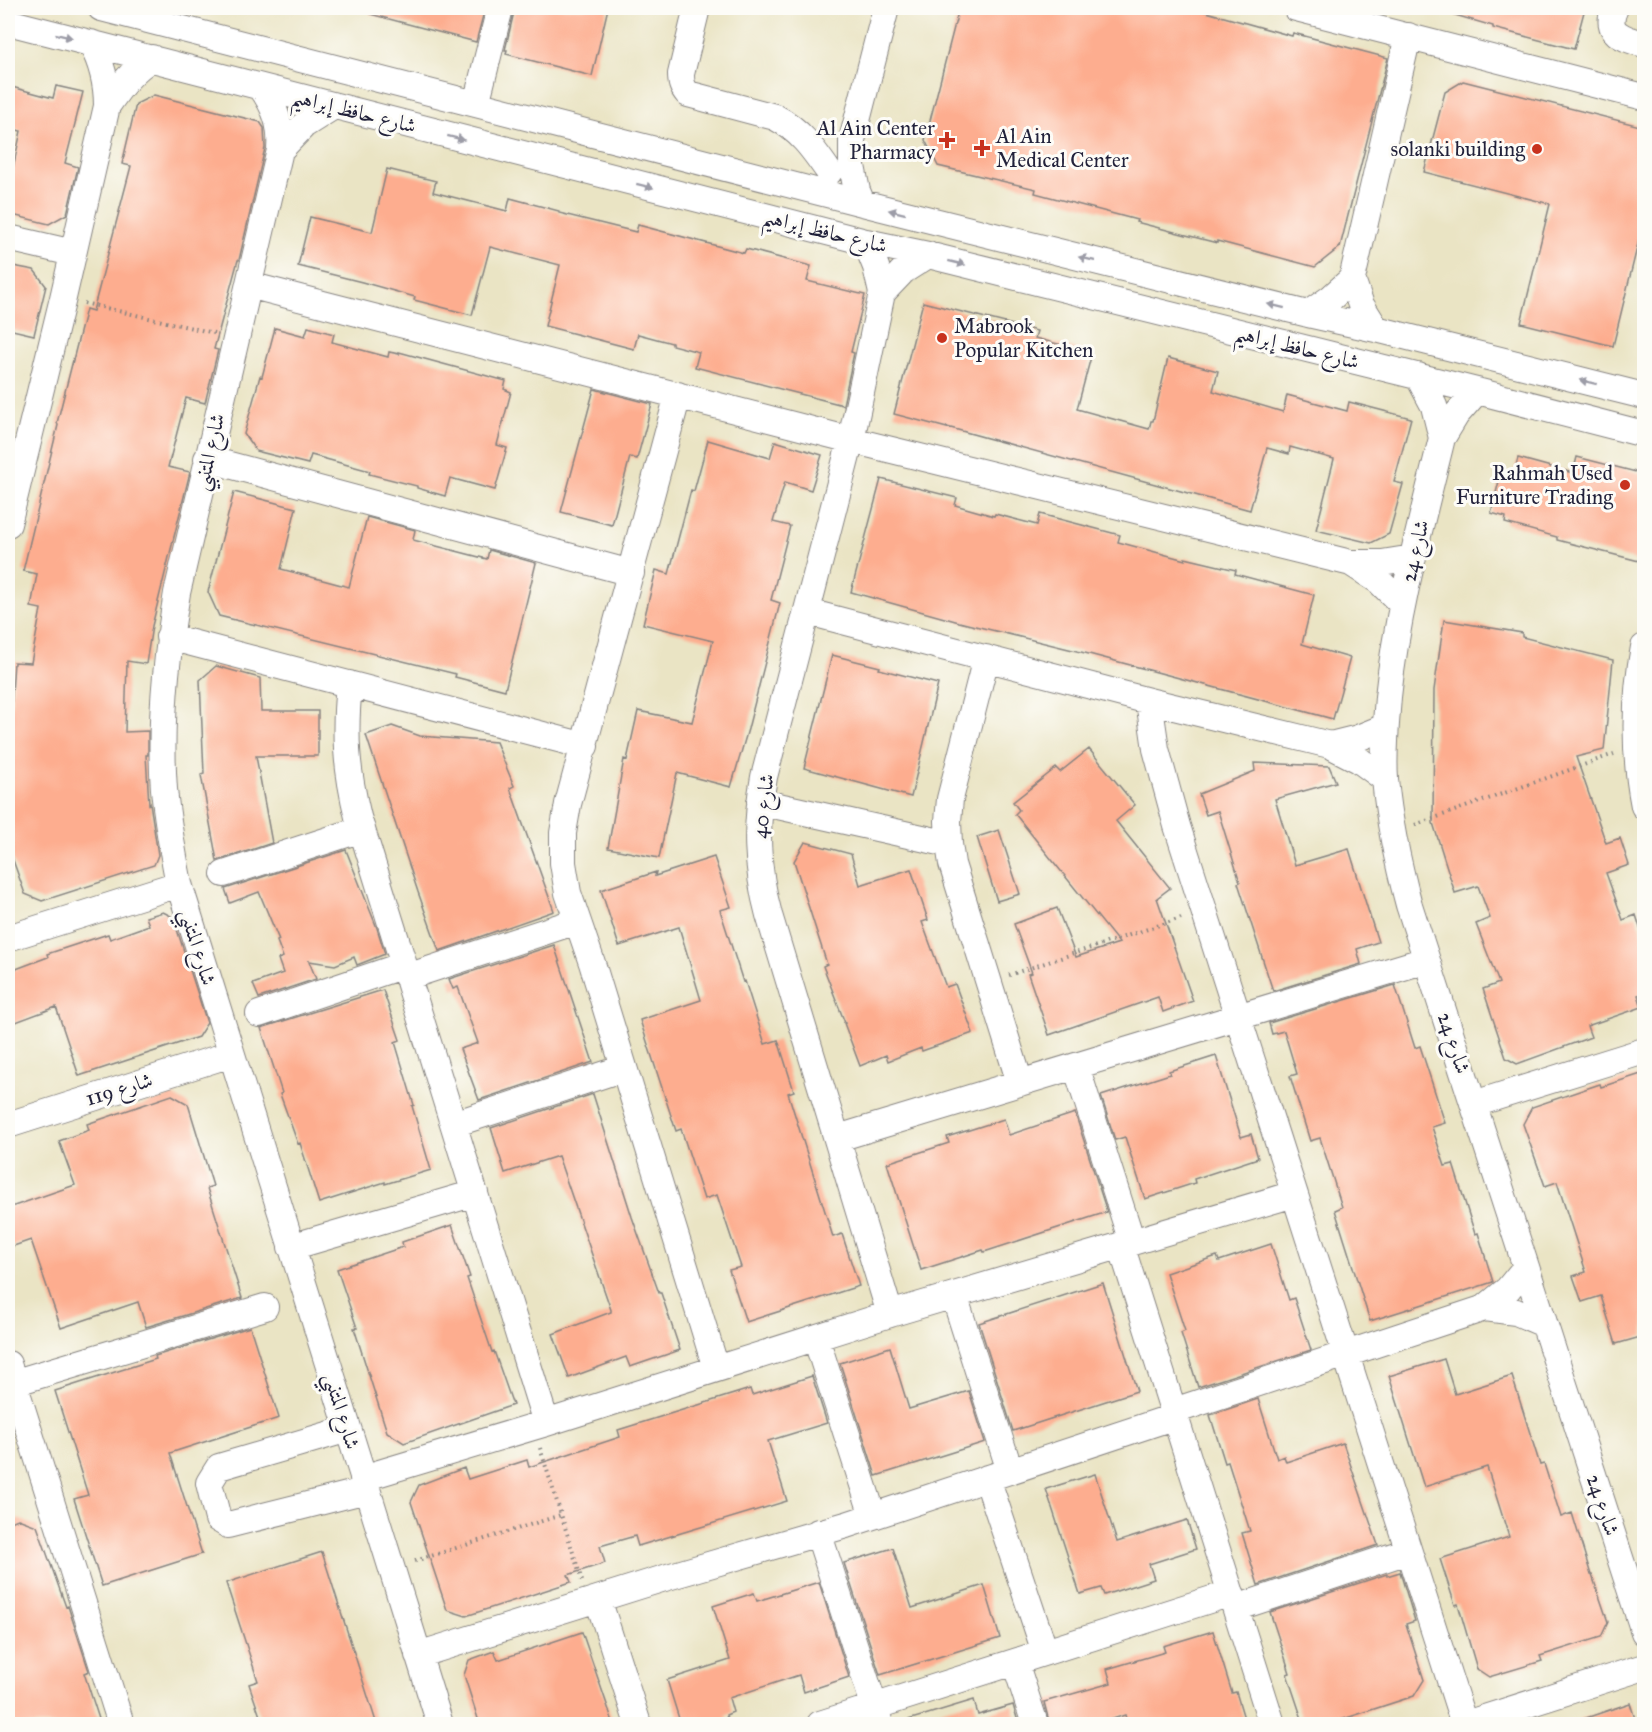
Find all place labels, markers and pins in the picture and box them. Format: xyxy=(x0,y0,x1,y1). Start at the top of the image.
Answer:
place label: Al Ain Center Pharmacy xyxy=(815,115,936,165)
place label: Al Ain Medical Center xyxy=(995,123,1129,173)
marker: Al Ain Center Pharmacy xyxy=(940,133,954,147)
place label: solanki building xyxy=(1391,136,1525,162)
marker: Al Ain Medical Center xyxy=(973,139,991,157)
marker: solanki building xyxy=(1530,142,1544,156)
place label: Mabrook Popular Kitchen xyxy=(954,313,1093,363)
marker: Mabrook Popular Kitchen xyxy=(935,331,949,345)
place label: Rahmah Used Furniture Trading xyxy=(1456,460,1613,510)
marker: Rahmah Used Furniture Trading xyxy=(1618,478,1632,492)

